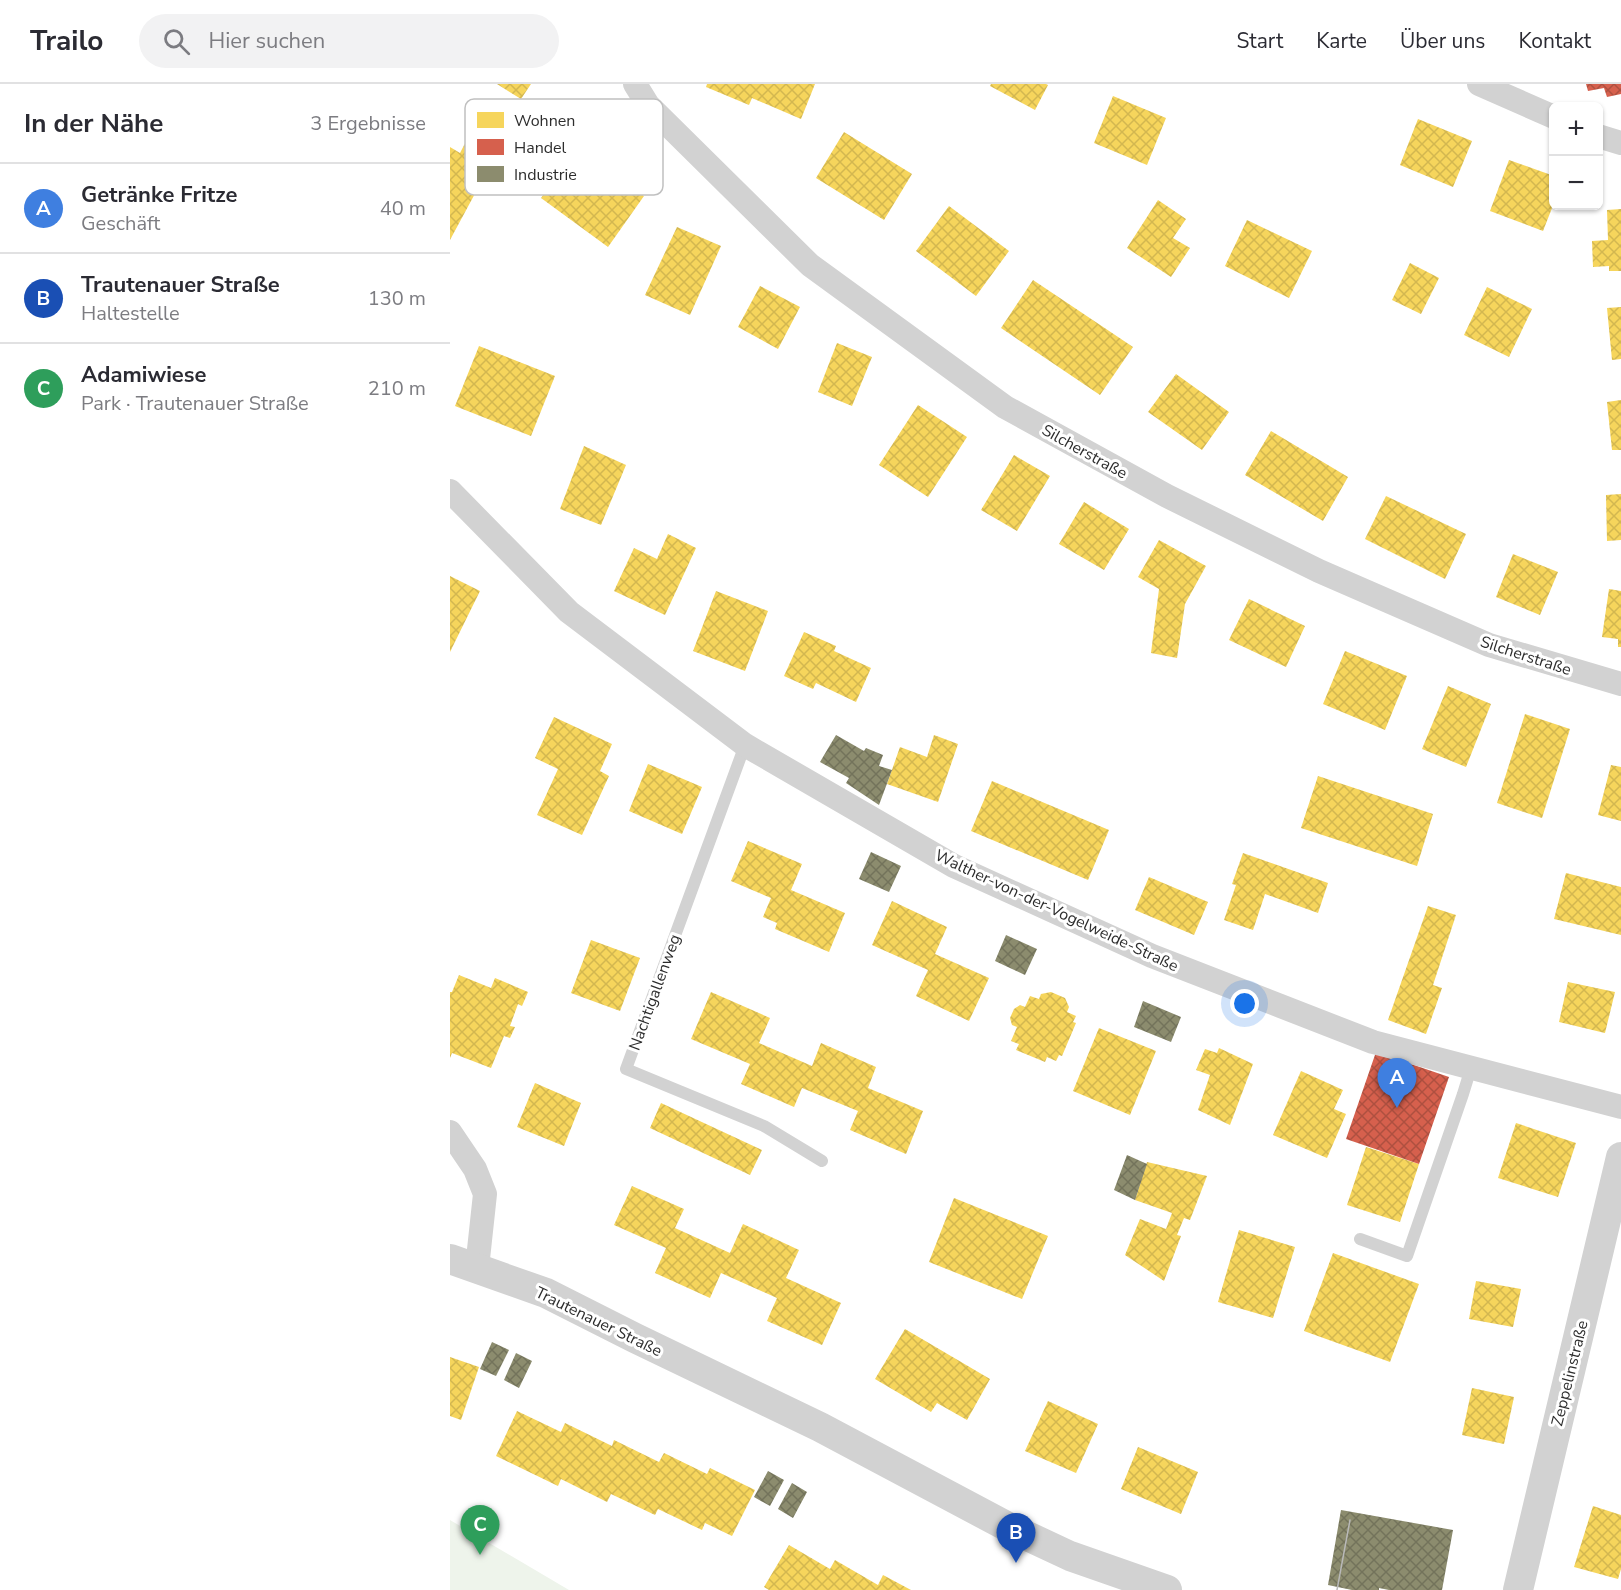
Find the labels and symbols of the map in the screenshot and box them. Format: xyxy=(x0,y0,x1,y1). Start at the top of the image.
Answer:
legend xyxy=(465,99,663,195)
text: Wohnen xyxy=(514,110,575,132)
text: Handel xyxy=(514,137,567,159)
text: Industrie xyxy=(514,164,577,186)
street label: Silcherstraße xyxy=(1038,419,1131,484)
street label: Silcherstraße xyxy=(1477,631,1574,681)
street label: Walther-von-der-Vogelweide-Straße xyxy=(931,845,1182,977)
street label: Nachtigallenweg xyxy=(624,931,686,1053)
your location xyxy=(1230,989,1259,1018)
pin: A xyxy=(1378,1058,1416,1108)
street label: Trautenauer Straße xyxy=(532,1282,666,1362)
street label: Zeppelinstraße xyxy=(1546,1318,1594,1428)
pin: C xyxy=(460,1506,500,1555)
pin: B xyxy=(996,1514,1036,1563)

